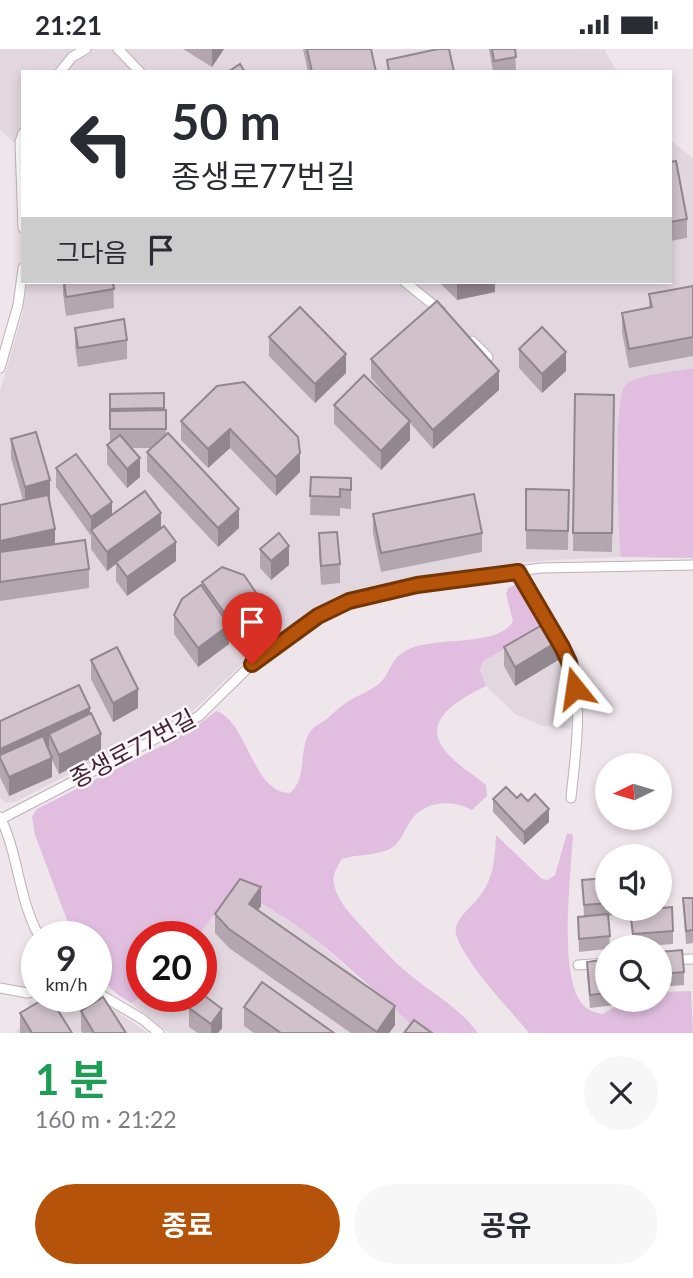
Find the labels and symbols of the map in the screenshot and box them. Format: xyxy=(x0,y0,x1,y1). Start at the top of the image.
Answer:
pin xyxy=(222,592,282,664)
position arrow xyxy=(538,651,612,725)
street label: 종생로77번길 xyxy=(64,702,200,793)
north arrow xyxy=(595,753,672,829)
speed limit sign: 20 xyxy=(126,921,217,1012)

